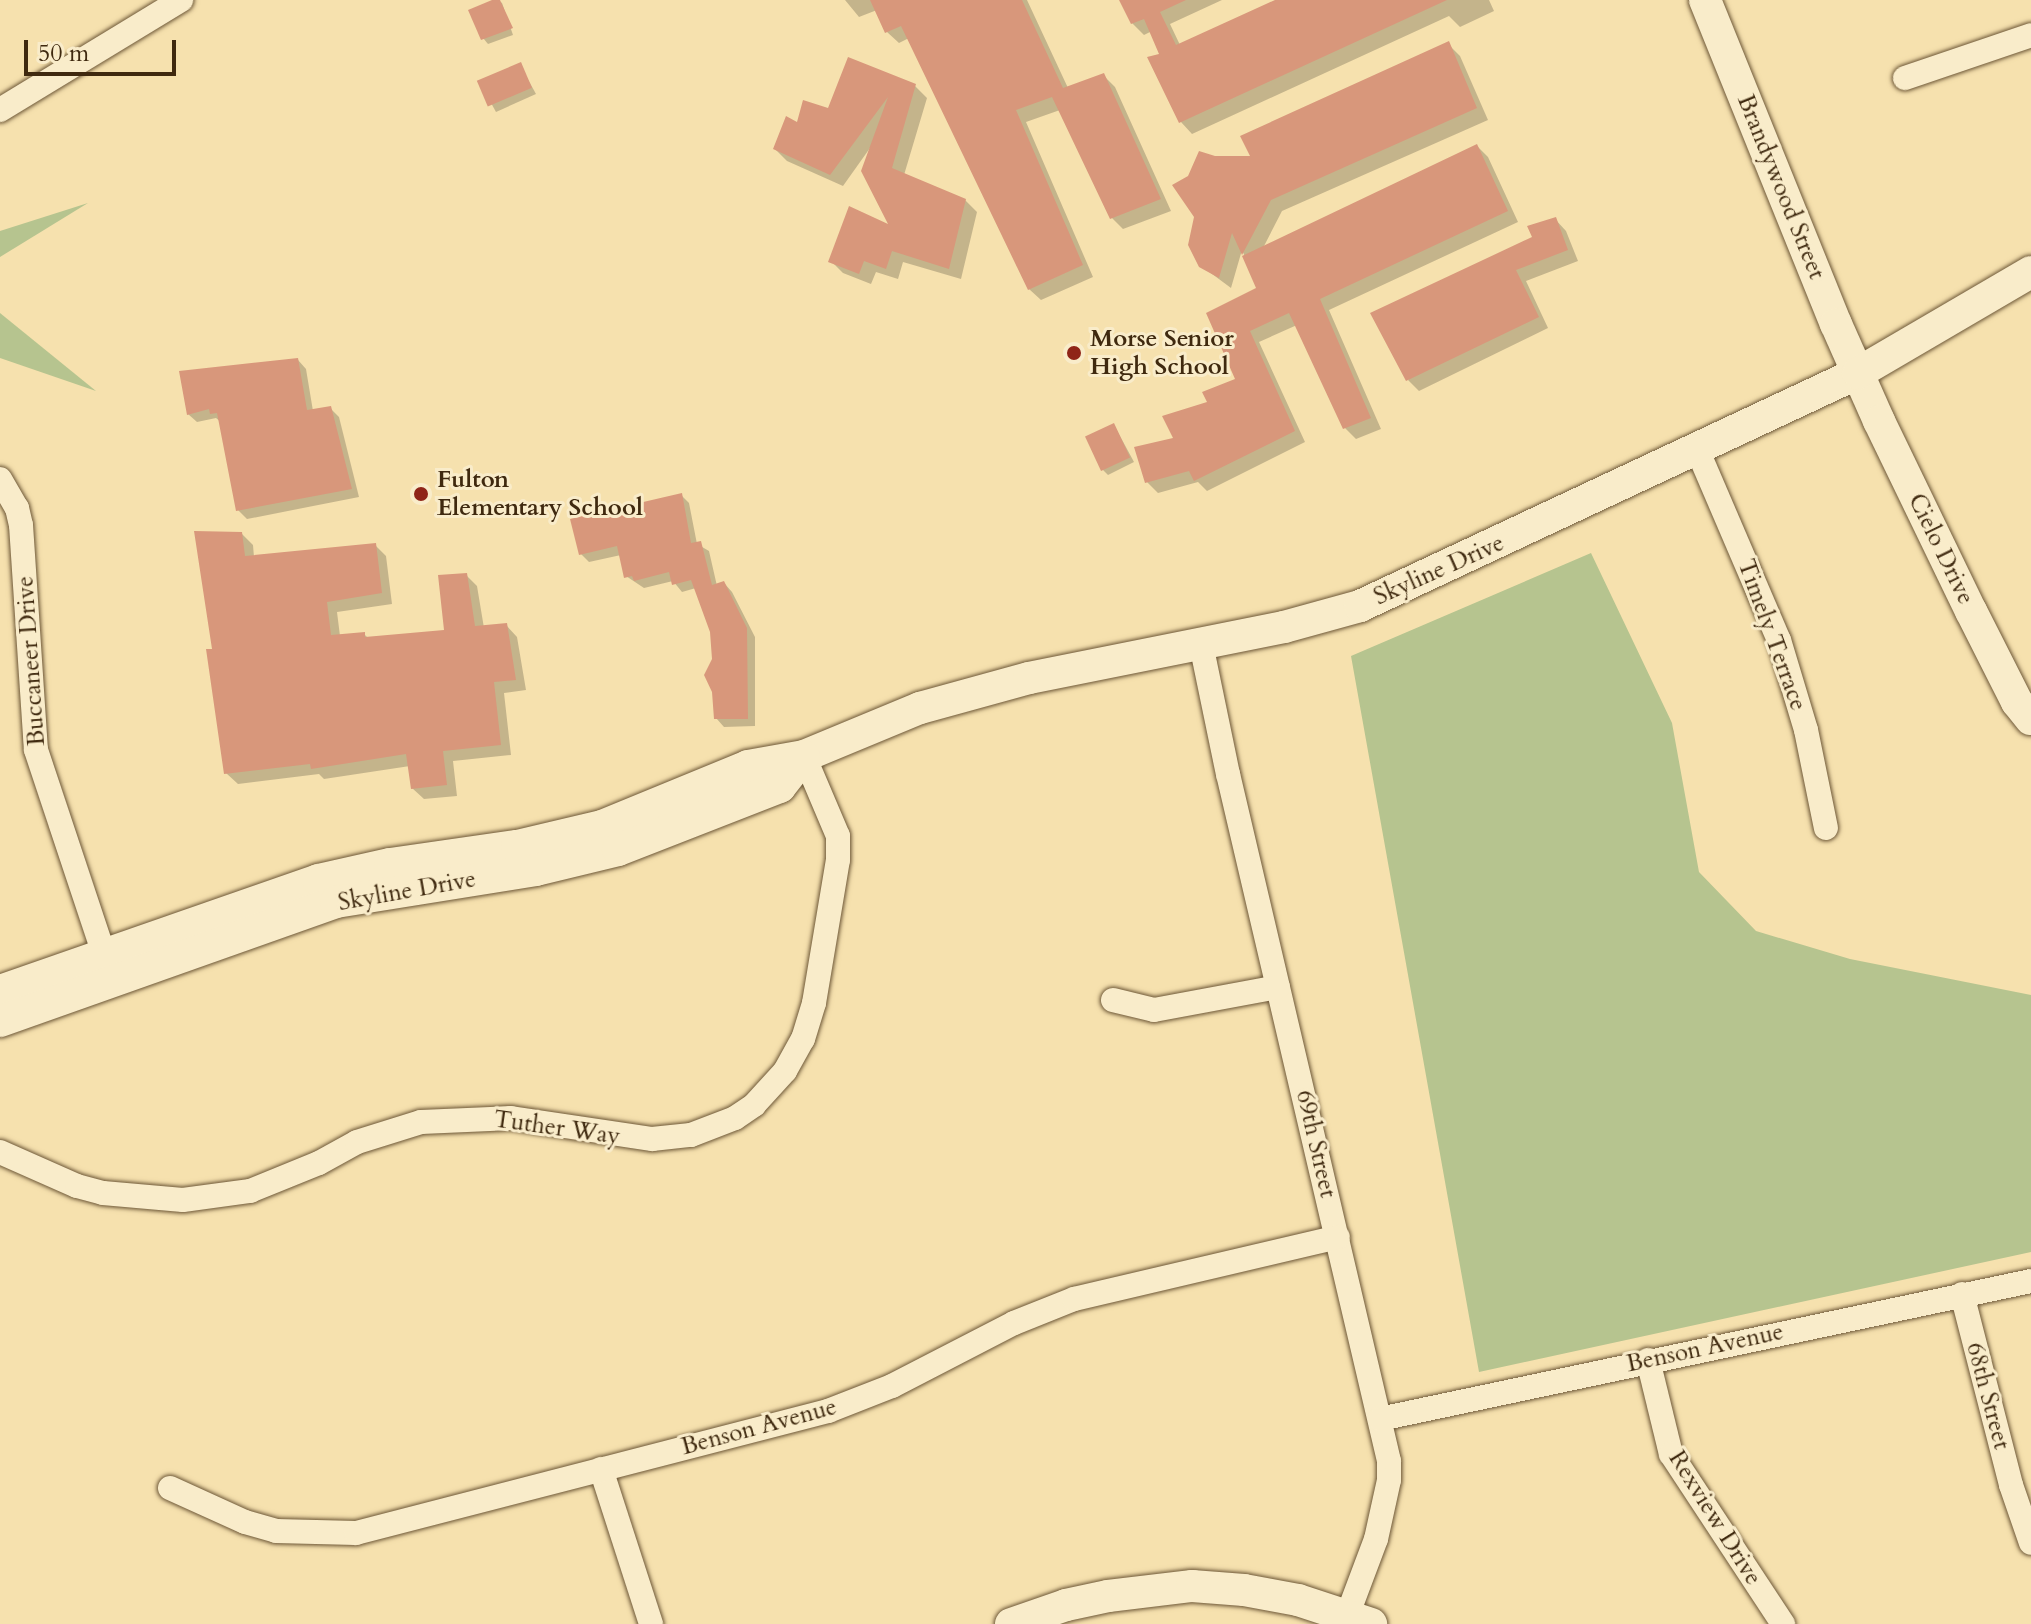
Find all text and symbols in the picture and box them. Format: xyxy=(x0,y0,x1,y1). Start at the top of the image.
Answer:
scale bar xyxy=(28,24,180,74)
text: 50 m xyxy=(38,37,89,70)
street label: Brandywood Street xyxy=(1731,90,1831,284)
place label: Morse Senior High School xyxy=(1090,325,1234,381)
marker: Morse Senior High School xyxy=(1065,344,1083,362)
place label: Fulton Elementary School xyxy=(437,466,643,522)
marker: Fulton Elementary School xyxy=(412,485,430,503)
street label: Cielo Drive xyxy=(1902,489,1980,609)
street label: Skyline Drive xyxy=(1369,528,1509,612)
street label: Timely Terrace xyxy=(1731,555,1813,715)
street label: Buccaneer Drive xyxy=(11,575,51,747)
street label: Skyline Drive xyxy=(336,865,478,917)
street label: 69th Street xyxy=(1290,1087,1342,1201)
street label: Tuther Way xyxy=(492,1105,622,1151)
street label: Benson Avenue xyxy=(1624,1317,1786,1379)
street label: 68th Street xyxy=(1960,1339,2016,1453)
street label: Benson Avenue xyxy=(678,1392,840,1462)
street label: Rexview Drive xyxy=(1662,1446,1768,1590)

